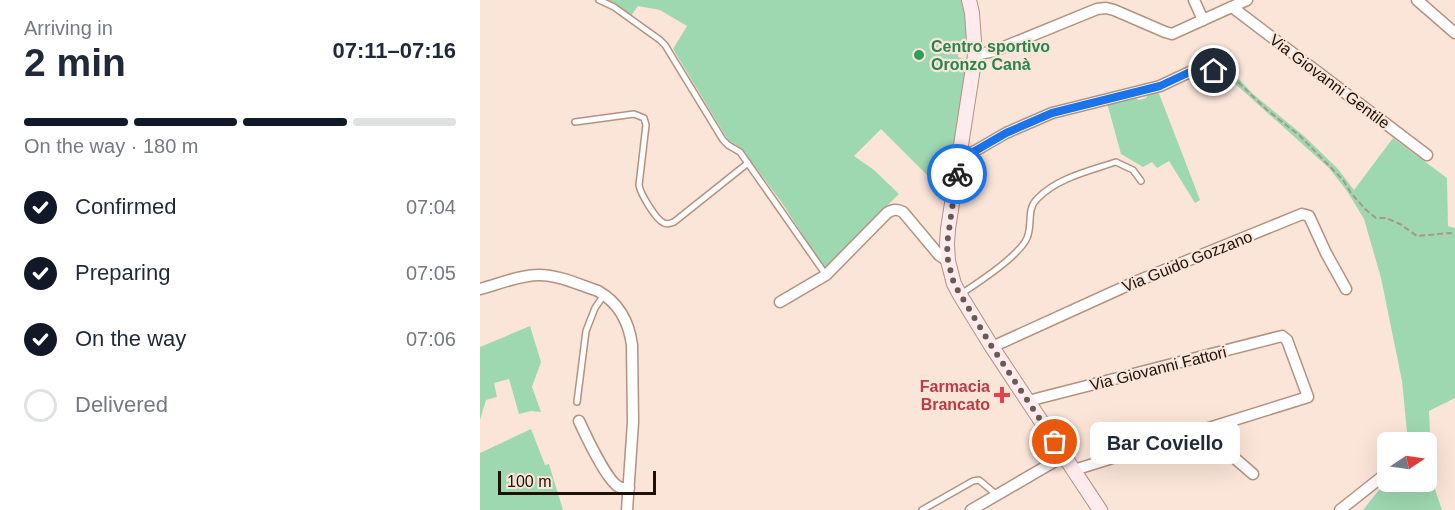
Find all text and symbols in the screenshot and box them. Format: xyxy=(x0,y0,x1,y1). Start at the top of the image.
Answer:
text: Arriving in xyxy=(24,17,113,39)
street label: Via Giovanni Gentile xyxy=(1266,31,1393,132)
text: 07:11–07:16 xyxy=(332,38,456,63)
place label: Centro sportivo Oronzo Canà xyxy=(931,38,1050,73)
text: 2 min xyxy=(24,41,126,84)
pin xyxy=(1188,45,1239,96)
marker: Centro sportivo Oronzo Canà xyxy=(912,48,926,62)
icon: home xyxy=(1197,54,1230,87)
text: On the way · 180 m xyxy=(24,135,199,157)
courier xyxy=(927,144,987,204)
icon: bike xyxy=(941,158,974,191)
icon: check xyxy=(24,191,57,224)
text: Confirmed xyxy=(75,194,176,219)
text: 07:04 xyxy=(406,196,456,218)
street label: Via Guido Gozzano xyxy=(1120,228,1255,295)
icon: check xyxy=(24,257,57,290)
text: Preparing xyxy=(75,260,170,285)
text: 07:05 xyxy=(406,262,456,284)
icon: check xyxy=(24,323,57,356)
text: On the way xyxy=(75,326,186,351)
text: 07:06 xyxy=(406,328,456,350)
street label: Via Giovanni Fattori xyxy=(1088,343,1228,394)
place label: Farmacia Brancato xyxy=(920,378,990,413)
marker: Farmacia Brancato xyxy=(995,388,1009,402)
text: Delivered xyxy=(75,392,168,417)
pin xyxy=(1029,416,1080,467)
callout: Bar Coviello xyxy=(1091,421,1241,463)
icon: bag xyxy=(1038,425,1071,458)
text: Bar Coviello xyxy=(1107,432,1223,454)
north arrow xyxy=(1377,432,1437,492)
map controls xyxy=(1377,432,1437,492)
scale bar xyxy=(498,468,656,496)
text: 100 m xyxy=(507,473,551,490)

